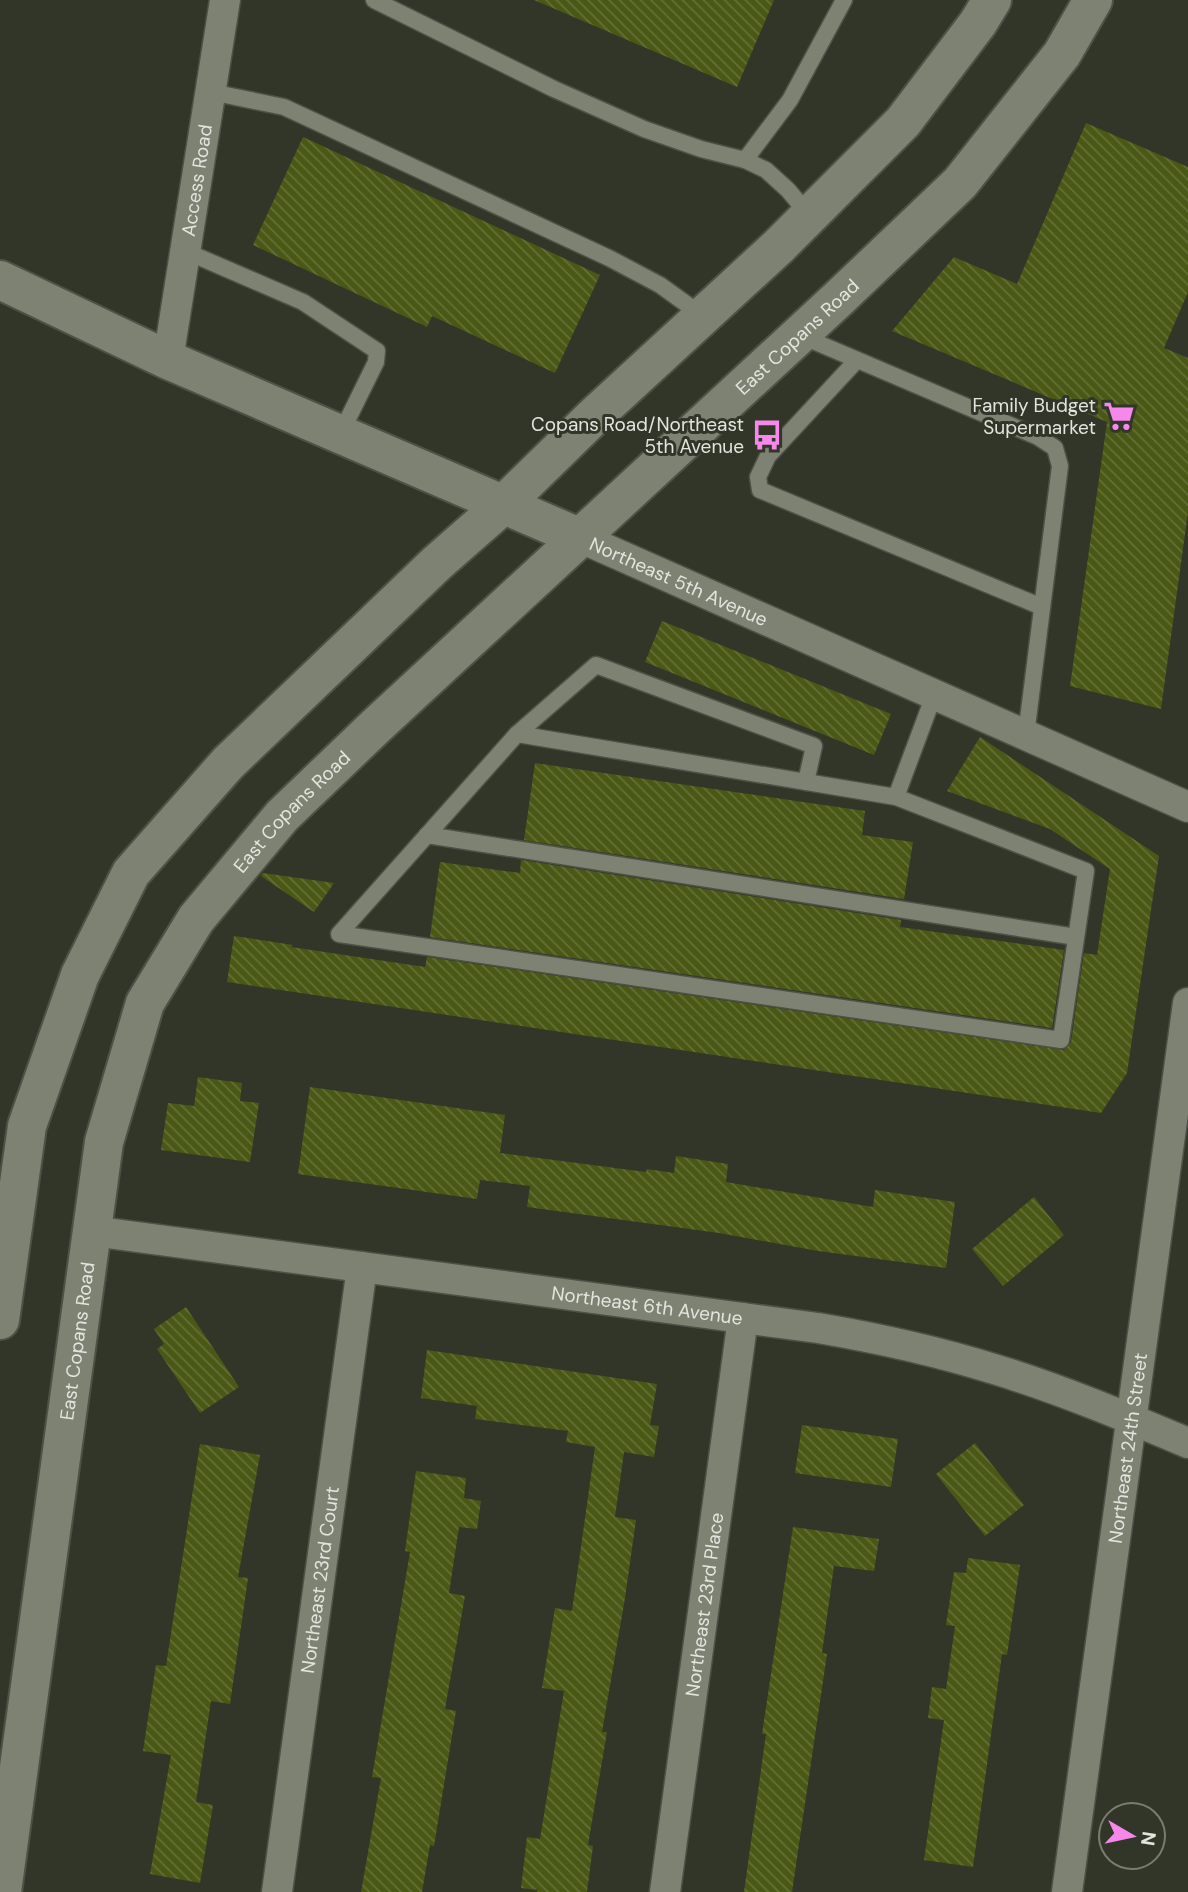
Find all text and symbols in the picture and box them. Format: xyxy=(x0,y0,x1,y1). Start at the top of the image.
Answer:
street label: Access Road xyxy=(176,123,218,238)
street label: East Copans Road xyxy=(730,274,865,400)
place label: Family Budget Supermarket xyxy=(972,393,1096,440)
supermarket icon: Family Budget Supermarket xyxy=(1102,399,1136,433)
place label: Copans Road/Northeast 5th Avenue xyxy=(531,412,744,459)
bus stop icon: Copans Road/Northeast 5th Avenue xyxy=(750,418,784,452)
street label: Northeast 5th Avenue xyxy=(586,531,772,632)
street label: East Copans Road xyxy=(228,745,356,878)
street label: East Copans Road xyxy=(54,1260,101,1422)
street label: Northeast 6th Avenue xyxy=(550,1281,744,1331)
street label: Northeast 24th Street xyxy=(1103,1351,1153,1545)
street label: Northeast 23rd Court xyxy=(295,1485,345,1675)
street label: Northeast 23rd Place xyxy=(680,1511,729,1698)
north arrow xyxy=(1097,1801,1167,1871)
text: N xyxy=(1135,1830,1162,1847)

